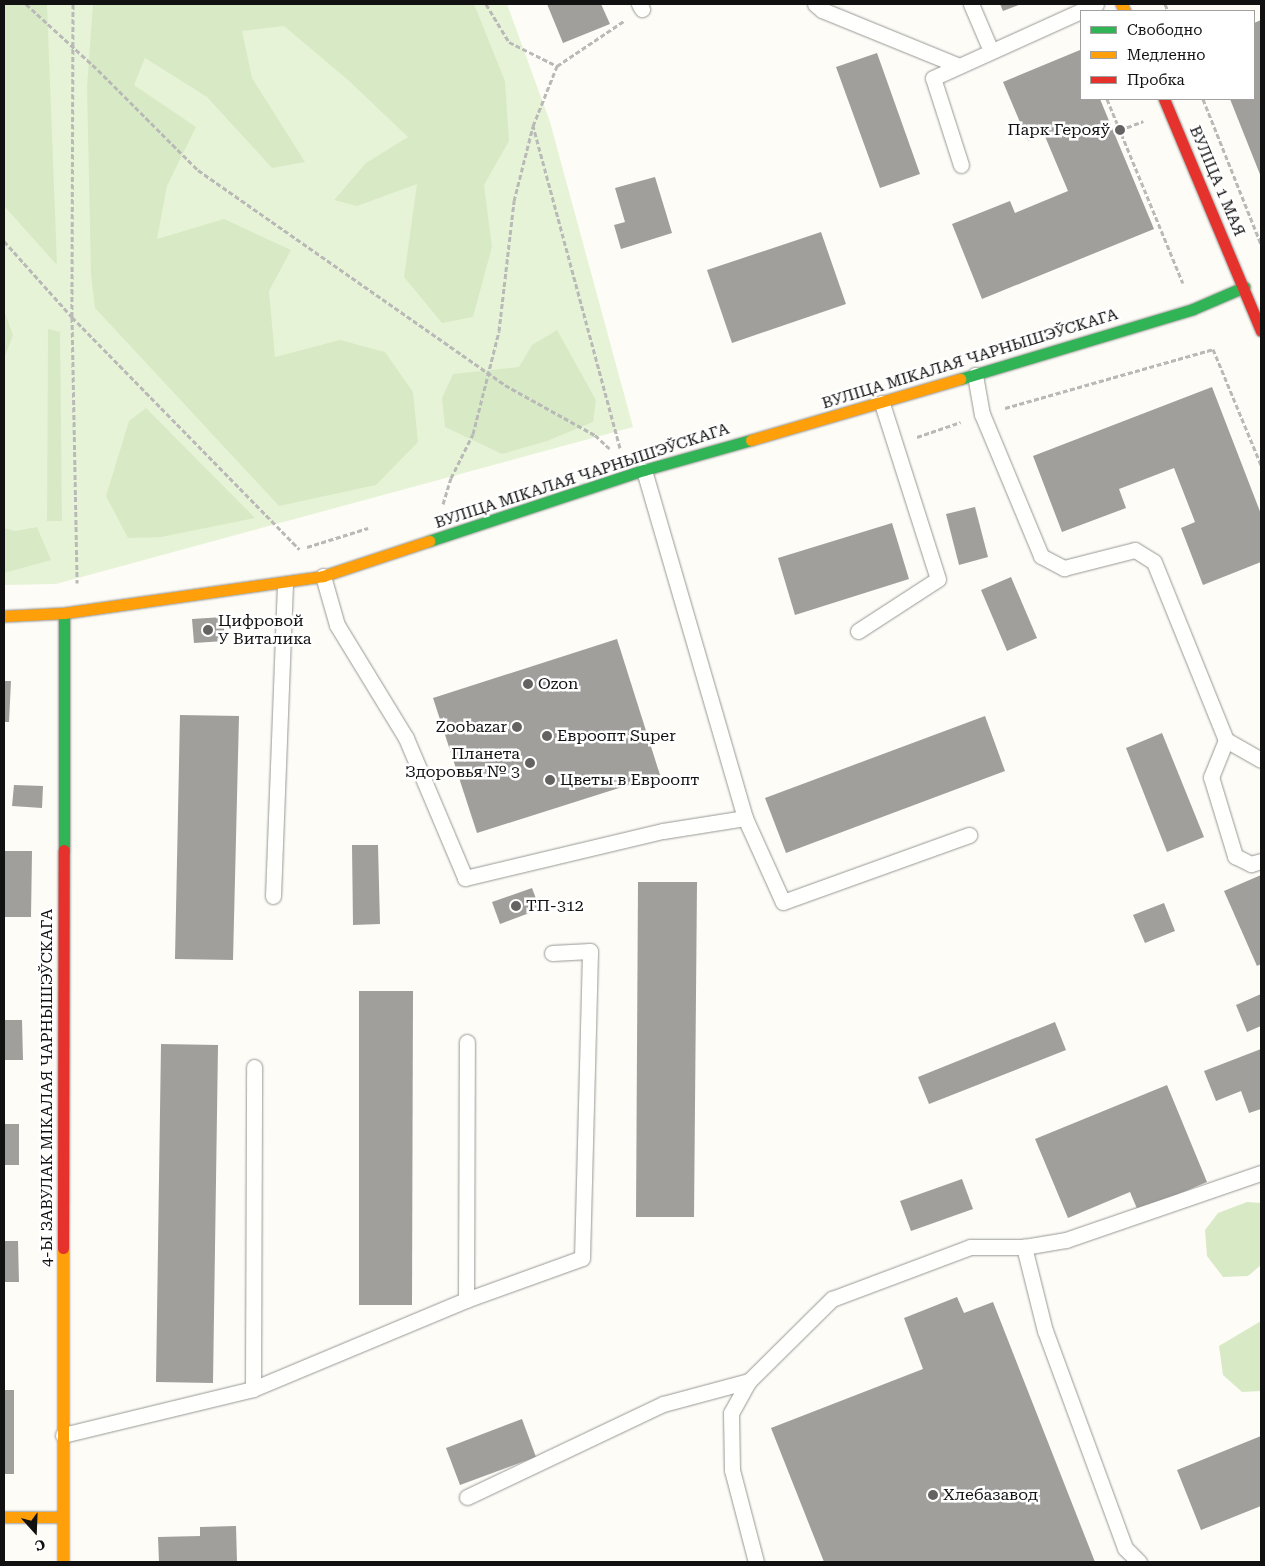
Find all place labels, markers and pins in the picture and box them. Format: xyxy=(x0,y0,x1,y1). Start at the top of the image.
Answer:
place label: Парк Герояў xyxy=(1008,120,1110,140)
marker: Парк Герояў xyxy=(1114,124,1126,136)
place label: Цифровой У Виталика xyxy=(218,611,311,649)
marker: Цифровой У Виталика xyxy=(202,624,214,636)
place label: Ozon xyxy=(538,674,578,694)
marker: Ozon xyxy=(522,678,534,690)
place label: Zoobazar xyxy=(436,717,507,737)
marker: Zoobazar xyxy=(511,721,523,733)
place label: Евроопт Super xyxy=(557,726,676,746)
marker: Евроопт Super xyxy=(541,730,553,742)
place label: Планета Здоровья № 3 xyxy=(405,744,520,782)
marker: Планета Здоровья № 3 xyxy=(524,757,536,769)
place label: Цветы в Евроопт xyxy=(560,770,699,790)
marker: Цветы в Евроопт xyxy=(544,774,556,786)
place label: ТП-312 xyxy=(526,896,584,916)
marker: ТП-312 xyxy=(510,900,522,912)
place label: Хлебазавод xyxy=(943,1485,1038,1505)
marker: Хлебазавод xyxy=(927,1489,939,1501)

